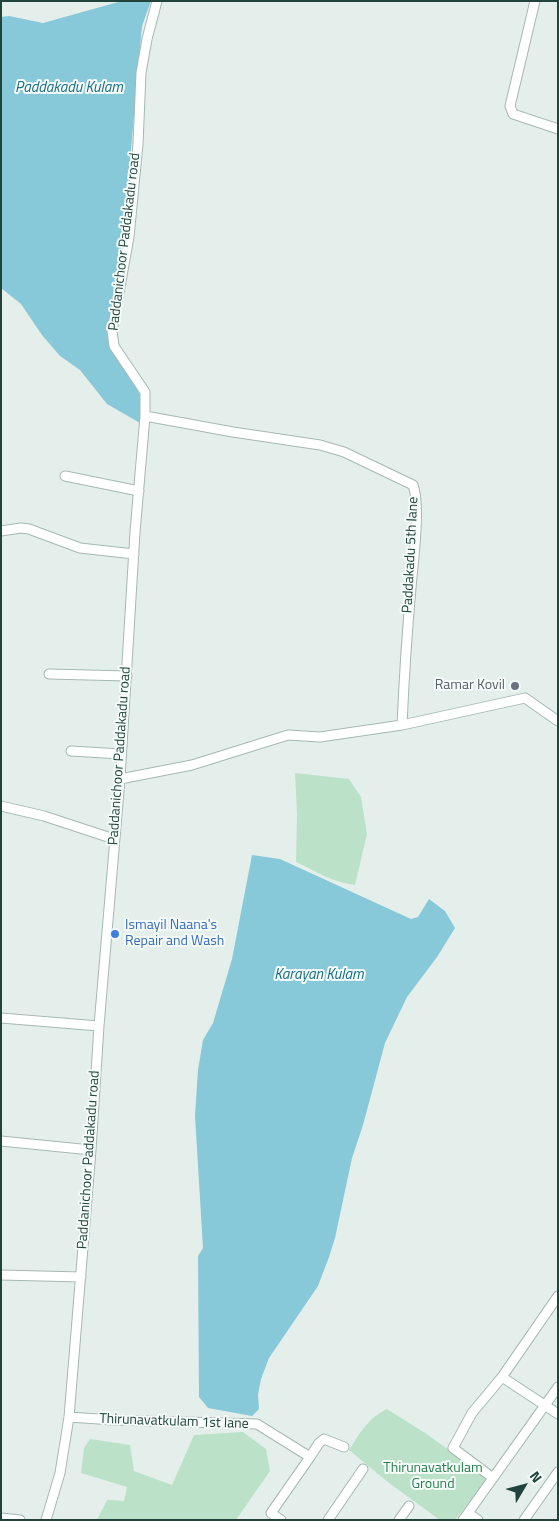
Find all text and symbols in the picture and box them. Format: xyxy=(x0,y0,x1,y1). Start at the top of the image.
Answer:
water label: Paddakadu Kulam xyxy=(15,79,123,97)
street label: Paddanichoor Paddakadu road xyxy=(106,152,144,332)
street label: Paddakadu 5th lane xyxy=(400,496,422,614)
street label: Paddanichoor Paddakadu road xyxy=(105,666,135,846)
place label: Ramar Kovil xyxy=(435,678,505,694)
marker: Ramar Kovil xyxy=(509,680,521,692)
place label: Ismayil Naana's Repair and Wash xyxy=(125,918,224,950)
marker: Ismayil Naana's Repair and Wash xyxy=(109,928,121,940)
water label: Karayan Kulam xyxy=(274,966,364,984)
street label: Paddanichoor Paddakadu road xyxy=(74,1070,104,1250)
street label: Thirunavatkulam 1st lane xyxy=(99,1411,249,1433)
park label: Thirunavatkulam Ground xyxy=(383,1461,483,1494)
north arrow xyxy=(499,1461,549,1511)
text: N xyxy=(525,1466,548,1487)

